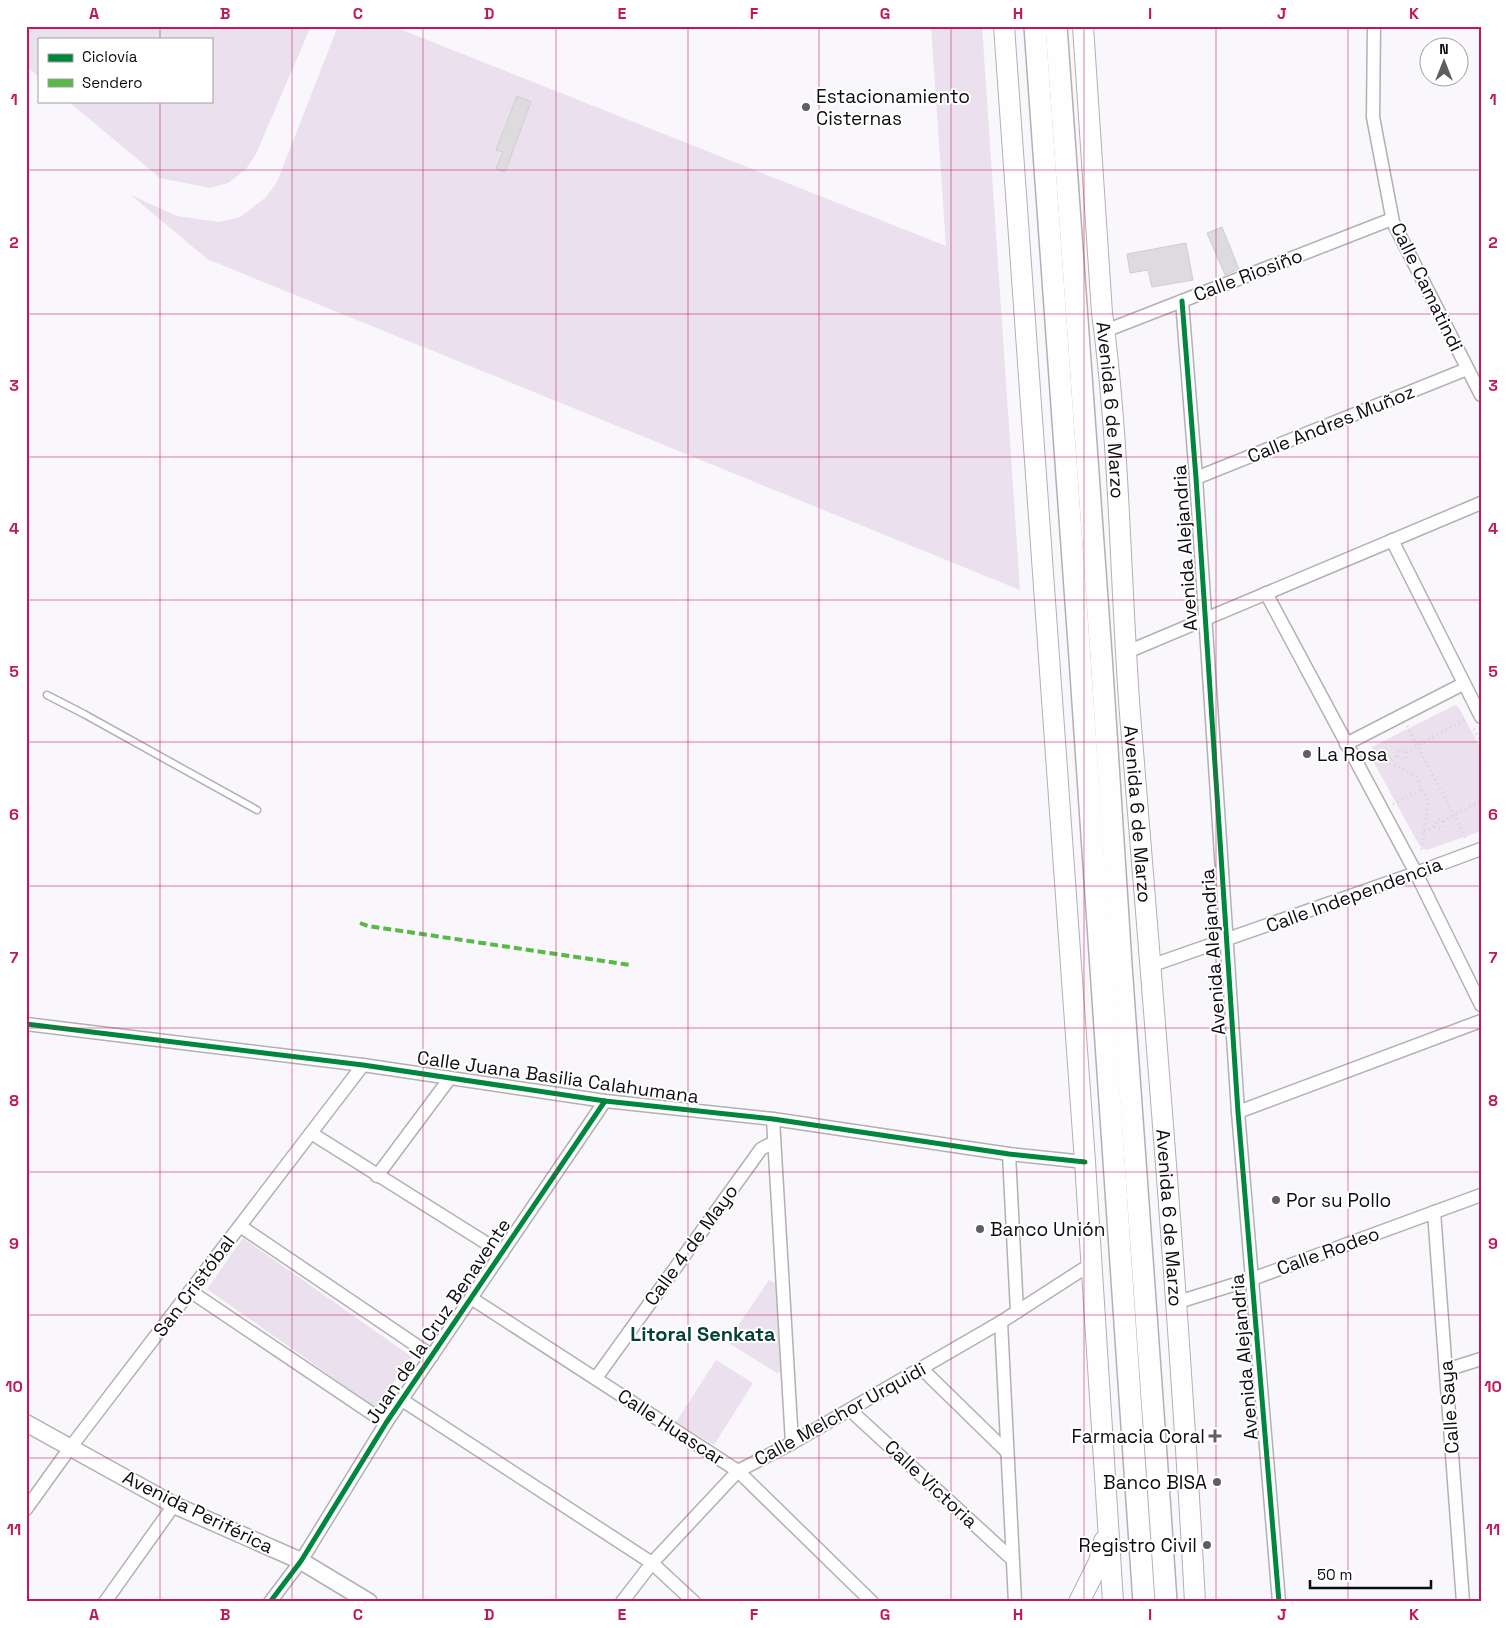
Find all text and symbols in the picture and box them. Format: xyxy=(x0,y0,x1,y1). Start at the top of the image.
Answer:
text: A xyxy=(89,3,99,24)
text: B xyxy=(220,3,230,24)
text: C xyxy=(353,3,363,24)
text: D xyxy=(484,3,494,24)
text: E xyxy=(618,3,627,24)
text: F xyxy=(750,3,759,24)
text: G xyxy=(880,3,890,24)
text: H xyxy=(1013,3,1023,24)
text: I xyxy=(1148,3,1152,24)
text: J xyxy=(1277,3,1287,24)
text: K xyxy=(1409,3,1419,24)
legend xyxy=(38,38,212,102)
north arrow xyxy=(1420,38,1470,88)
text: N xyxy=(1439,40,1449,58)
text: Ciclovía xyxy=(82,47,138,66)
text: Sendero xyxy=(82,73,142,92)
place label: Estacionamiento Cisternas xyxy=(816,84,970,131)
text: 1 xyxy=(10,89,18,110)
text: 1 xyxy=(1489,89,1497,110)
marker: Estacionamiento Cisternas xyxy=(800,101,812,113)
street label: Calle Camatindi xyxy=(1385,218,1469,356)
text: 2 xyxy=(9,232,19,253)
text: 2 xyxy=(1488,232,1498,253)
street label: Calle Riosiño xyxy=(1190,243,1306,307)
street label: Avenida 6 de Marzo xyxy=(1091,320,1131,499)
text: 3 xyxy=(9,375,19,396)
text: 3 xyxy=(1488,375,1498,396)
street label: Calle Andres Muñoz xyxy=(1244,379,1418,469)
street label: Avenida Alejandria xyxy=(1167,464,1203,632)
text: 4 xyxy=(9,518,19,539)
text: 4 xyxy=(1488,518,1498,539)
text: 5 xyxy=(9,661,19,682)
text: 5 xyxy=(1488,661,1498,682)
street label: Avenida 6 de Marzo xyxy=(1118,724,1158,904)
place label: La Rosa xyxy=(1317,742,1388,767)
marker: La Rosa xyxy=(1301,748,1313,760)
text: 6 xyxy=(9,804,19,825)
text: 6 xyxy=(1488,804,1498,825)
street label: Calle Independencia xyxy=(1263,852,1446,938)
street label: Avenida Alejandria xyxy=(1195,868,1231,1036)
text: 7 xyxy=(10,947,19,968)
text: 7 xyxy=(1489,947,1498,968)
street label: Calle Juana Basilia Calahumana xyxy=(416,1045,701,1109)
text: 8 xyxy=(9,1090,19,1111)
text: 8 xyxy=(1488,1090,1498,1111)
street label: Avenida 6 de Marzo xyxy=(1151,1128,1189,1307)
street label: Calle 4 de Mayo xyxy=(639,1179,743,1311)
place label: Por su Pollo xyxy=(1286,1188,1391,1213)
marker: Por su Pollo xyxy=(1270,1194,1282,1206)
street label: Juan de la Cruz Benavente xyxy=(360,1213,516,1429)
place label: Banco Unión xyxy=(990,1217,1105,1242)
street label: Calle Rodeo xyxy=(1273,1221,1383,1281)
marker: Banco Unión xyxy=(974,1223,986,1235)
street label: San Cristóbal xyxy=(148,1230,240,1342)
text: 9 xyxy=(9,1233,19,1254)
text: 9 xyxy=(1488,1233,1498,1254)
street label: Avenida Alejandria xyxy=(1224,1273,1264,1441)
district label: Litoral Senkata xyxy=(630,1321,776,1347)
street label: Calle Melchor Urquidi xyxy=(750,1356,930,1472)
street label: Calle Saya xyxy=(1433,1359,1465,1454)
text: 10 xyxy=(5,1376,23,1397)
text: 10 xyxy=(1484,1376,1502,1397)
street label: Calle Huascar xyxy=(613,1383,729,1471)
place label: Farmacia Coral xyxy=(1072,1424,1205,1449)
marker: Farmacia Coral xyxy=(1209,1430,1221,1442)
street label: Calle Victoria xyxy=(879,1434,983,1534)
street label: Avenida Periférica xyxy=(119,1465,277,1559)
place label: Banco BISA xyxy=(1103,1470,1207,1495)
marker: Banco BISA xyxy=(1211,1476,1223,1488)
text: 11 xyxy=(7,1519,21,1540)
text: 11 xyxy=(1486,1519,1500,1540)
place label: Registro Civil xyxy=(1079,1533,1197,1558)
marker: Registro Civil xyxy=(1201,1539,1213,1551)
scale bar xyxy=(1310,1558,1431,1590)
text: 50 m xyxy=(1317,1565,1352,1584)
text: A xyxy=(89,1604,99,1625)
text: B xyxy=(220,1604,230,1625)
text: C xyxy=(353,1604,363,1625)
text: D xyxy=(484,1604,494,1625)
text: E xyxy=(618,1604,627,1625)
text: F xyxy=(750,1604,759,1625)
text: G xyxy=(880,1604,890,1625)
text: H xyxy=(1013,1604,1023,1625)
text: I xyxy=(1148,1604,1152,1625)
text: J xyxy=(1277,1604,1287,1625)
text: K xyxy=(1409,1604,1419,1625)

